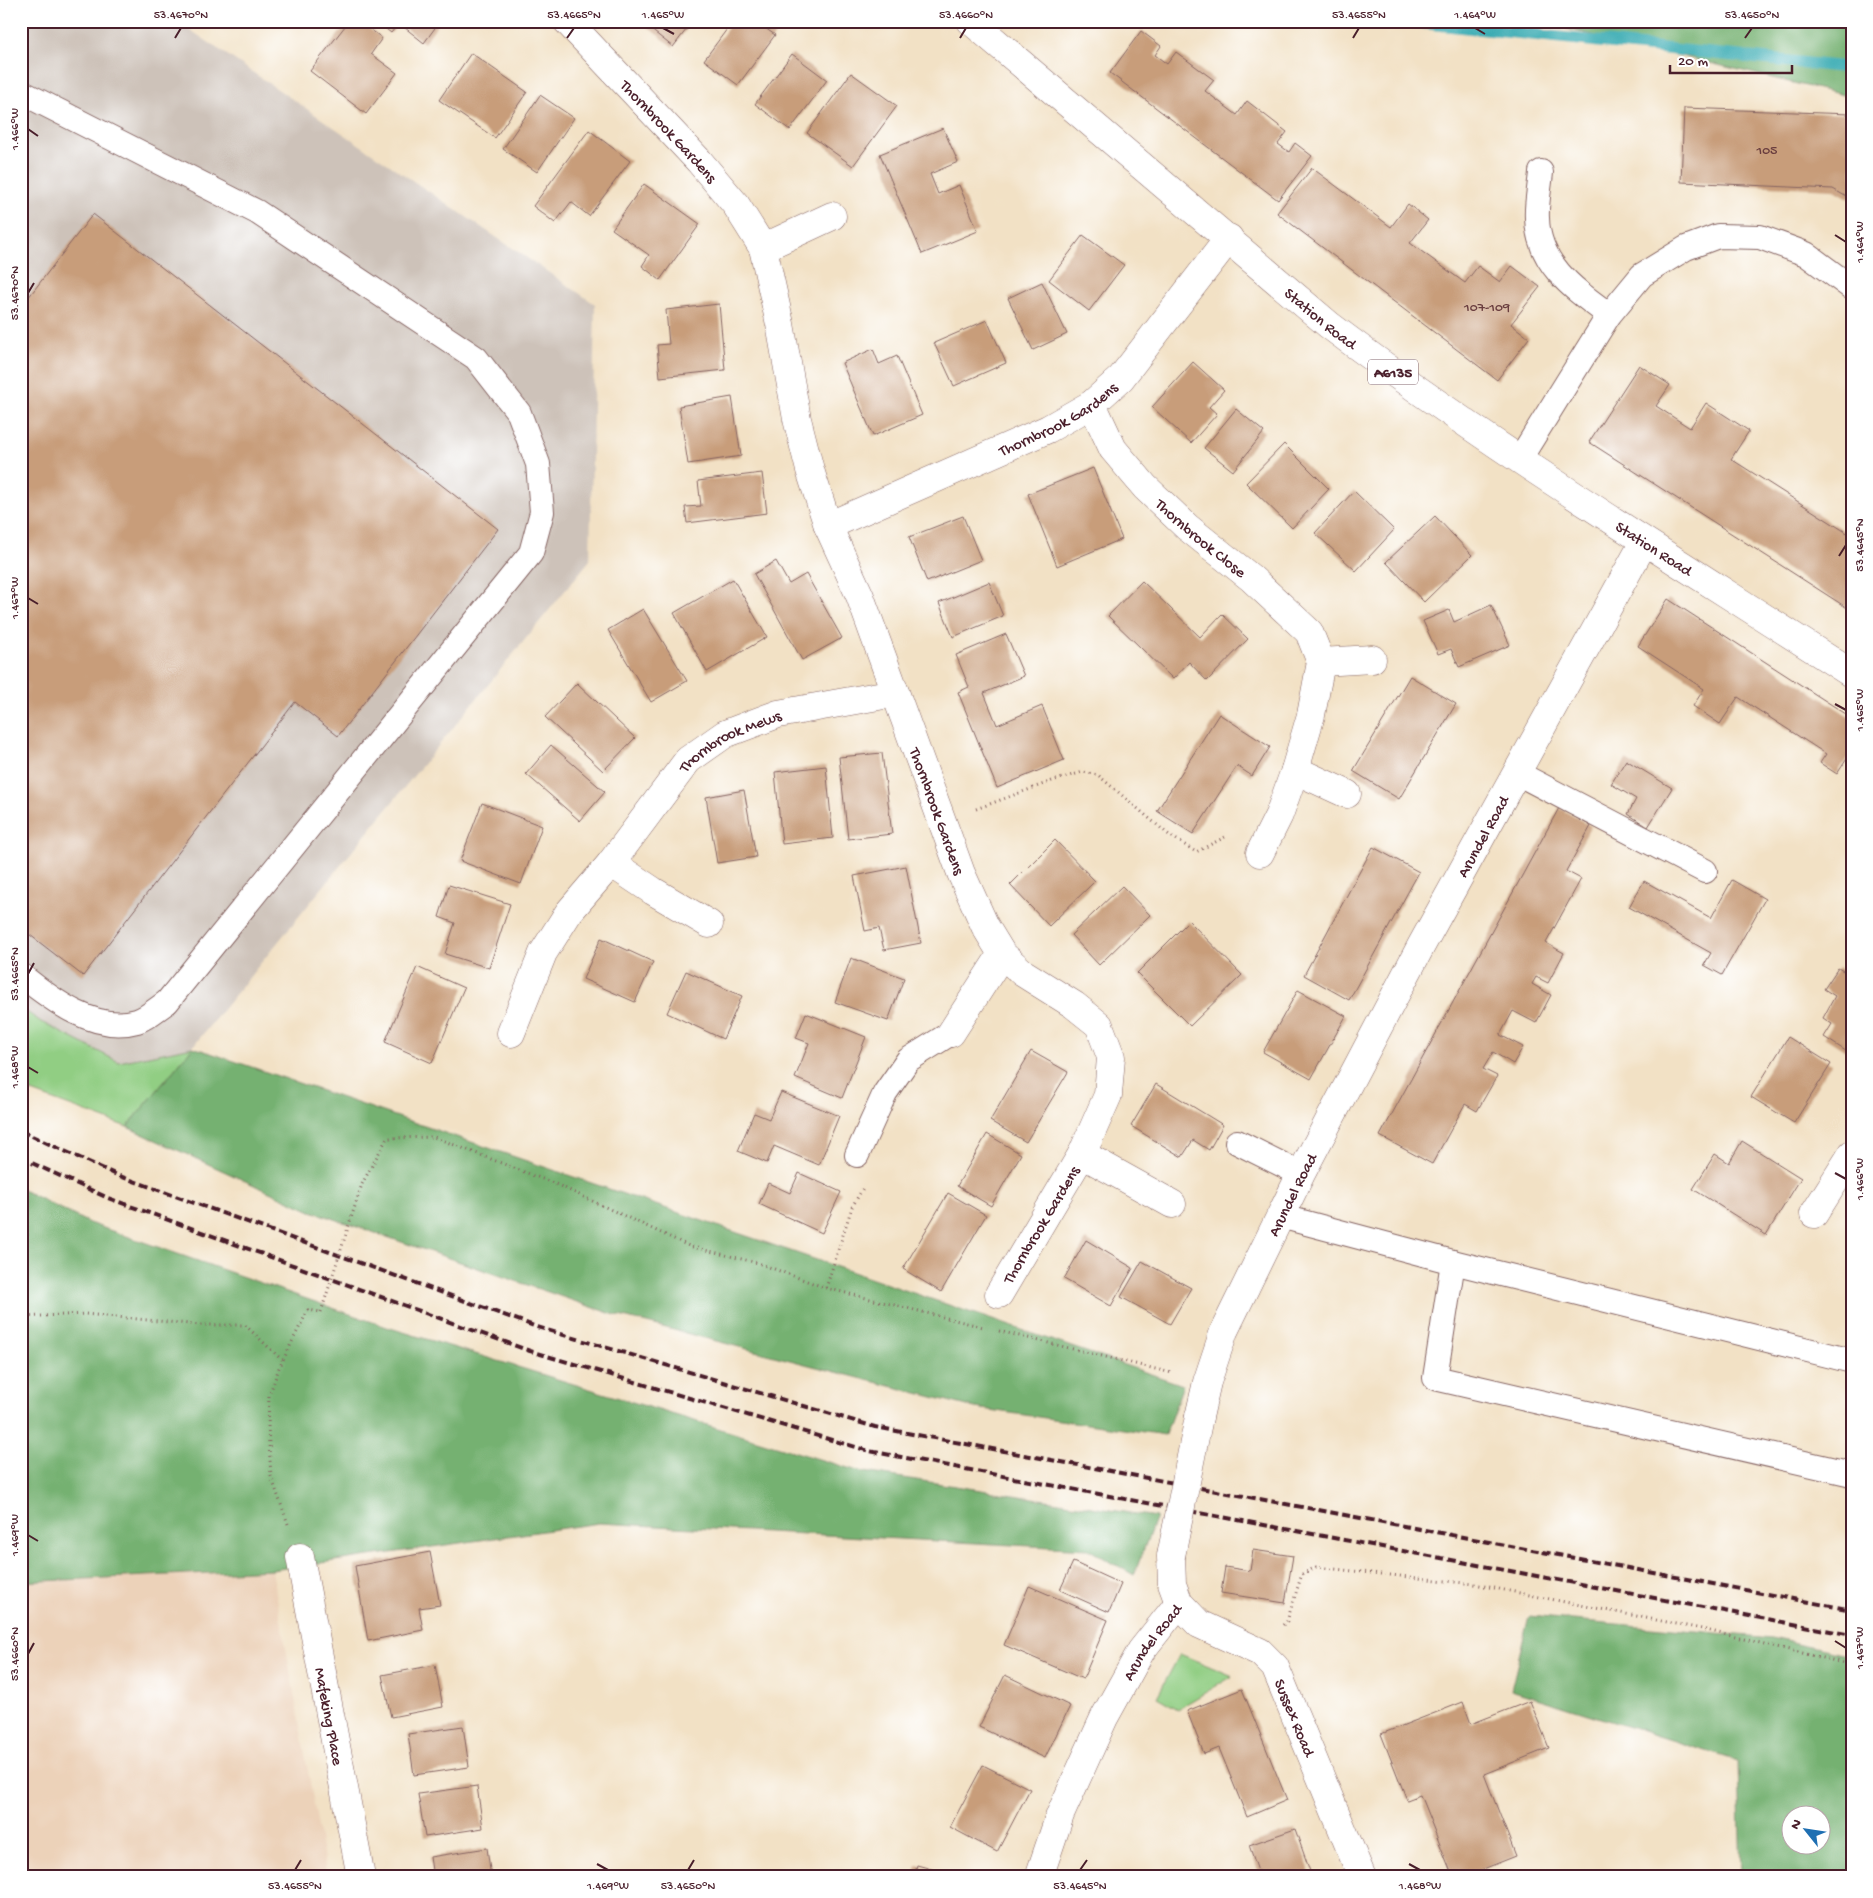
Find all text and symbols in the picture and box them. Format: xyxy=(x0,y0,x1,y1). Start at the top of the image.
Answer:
text: 53.4670°N xyxy=(154,9,208,23)
text: 53.4665°N xyxy=(547,9,601,23)
text: 1.465°W xyxy=(641,9,684,23)
text: 53.4660°N xyxy=(939,9,993,23)
text: 53.4655°N xyxy=(1332,9,1386,23)
text: 1.464°W xyxy=(1453,9,1496,23)
text: 53.4650°N xyxy=(1725,9,1779,23)
scale bar xyxy=(1670,42,1793,74)
text: 20 m xyxy=(1678,53,1708,71)
street label: Thornbrook Gardens xyxy=(614,77,720,189)
text: 1.466°W xyxy=(9,108,23,151)
house number: 105 xyxy=(1756,143,1777,160)
text: 1.464°W xyxy=(1854,221,1868,264)
text: 53.4670°N xyxy=(9,266,23,320)
street label: Station Road xyxy=(1279,285,1360,356)
house number: 107-109 xyxy=(1463,300,1510,317)
road number: A6135 xyxy=(1368,360,1418,384)
street label: Thornbrook Gardens xyxy=(996,379,1124,463)
street label: Thornbrook Close xyxy=(1149,495,1249,584)
text: 53.4645°N xyxy=(1854,518,1868,572)
street label: Station Road xyxy=(1611,519,1696,583)
text: 1.467°W xyxy=(9,577,23,620)
text: 1.465°W xyxy=(1854,689,1868,732)
street label: Thornbrook Mews xyxy=(676,707,786,778)
street label: Thornbrook Gardens xyxy=(903,745,967,879)
street label: Arundel Road xyxy=(1455,792,1516,882)
text: 53.4665°N xyxy=(9,947,23,1001)
text: 1.468°W xyxy=(9,1046,23,1089)
street label: Arundel Road xyxy=(1266,1150,1324,1240)
text: 1.466°W xyxy=(1854,1158,1868,1201)
street label: Thornbrook Gardens xyxy=(1000,1163,1086,1289)
text: 1.469°W xyxy=(9,1514,23,1557)
street label: Arundel Road xyxy=(1120,1600,1189,1685)
text: 53.4660°N xyxy=(9,1627,23,1681)
text: 1.467°W xyxy=(1854,1627,1868,1670)
street label: Mafeking Place xyxy=(308,1666,346,1768)
street label: Sussex Road xyxy=(1268,1677,1318,1762)
north arrow xyxy=(1780,1806,1830,1856)
text: N xyxy=(1787,1817,1807,1833)
text: 53.4655°N xyxy=(268,1880,322,1894)
text: 1.469°W xyxy=(586,1880,629,1894)
text: 53.4650°N xyxy=(661,1880,715,1894)
text: 53.4645°N xyxy=(1053,1880,1107,1894)
text: 1.468°W xyxy=(1398,1880,1441,1894)

